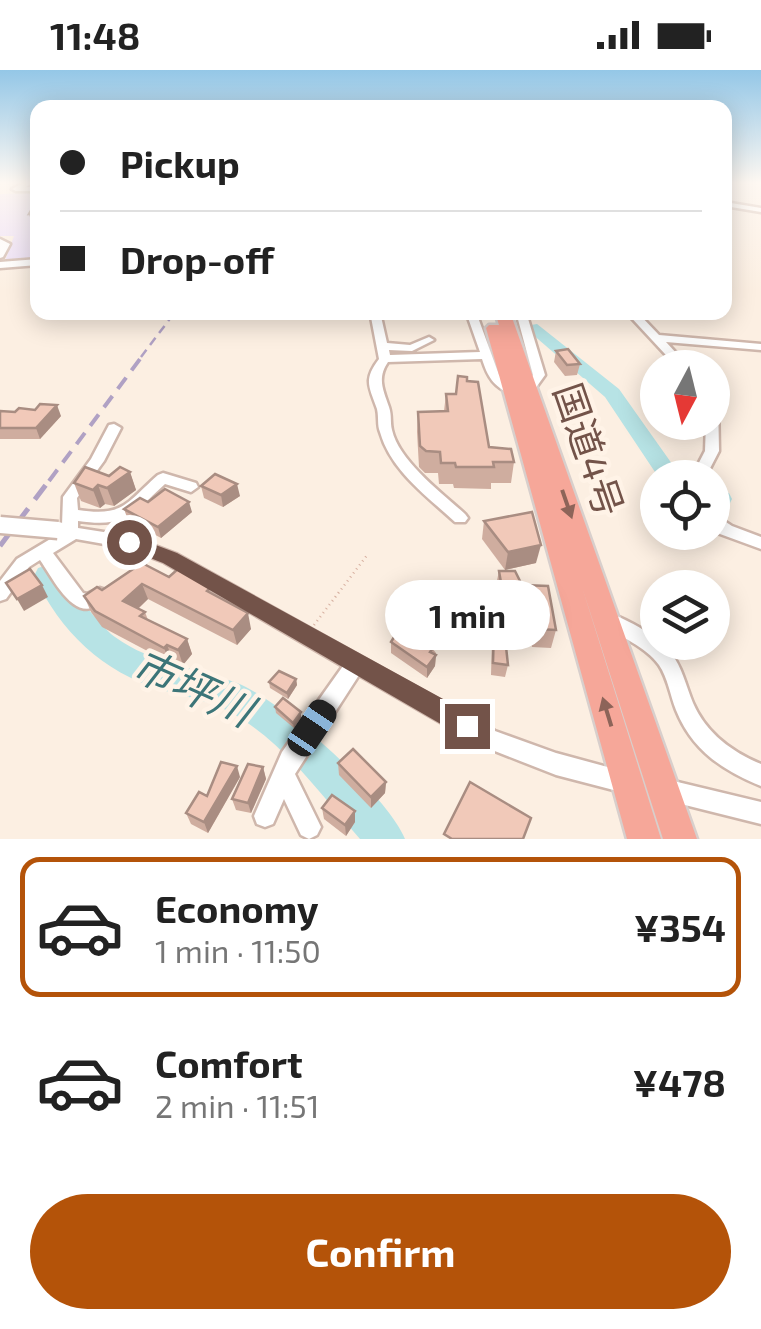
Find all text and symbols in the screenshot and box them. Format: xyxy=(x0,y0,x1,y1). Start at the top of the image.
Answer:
text: 11:48 xyxy=(50,12,140,58)
text: Pickup xyxy=(120,140,240,186)
text: Drop-off xyxy=(120,236,274,282)
north arrow xyxy=(640,350,730,440)
map controls xyxy=(640,350,730,660)
street label: 国道4号 xyxy=(546,377,634,522)
button: locate xyxy=(640,460,730,550)
one-way arrow xyxy=(560,490,575,520)
route start xyxy=(107,520,152,565)
button: layers xyxy=(640,570,730,660)
callout: 1 min xyxy=(384,581,550,651)
text: 1 min xyxy=(429,596,506,634)
water label: 市坪川 xyxy=(126,638,265,736)
car xyxy=(283,695,341,761)
one-way arrow xyxy=(599,696,614,727)
route end xyxy=(445,704,490,749)
icon: car xyxy=(35,882,125,972)
text: Economy xyxy=(155,885,319,931)
text: ¥354 xyxy=(634,904,726,950)
text: 1 min · 11:50 xyxy=(155,931,321,969)
icon: car xyxy=(35,1037,125,1127)
text: Comfort xyxy=(155,1040,303,1086)
text: ¥478 xyxy=(633,1059,726,1105)
text: 2 min · 11:51 xyxy=(155,1086,319,1124)
button: Confirm xyxy=(30,1194,731,1309)

